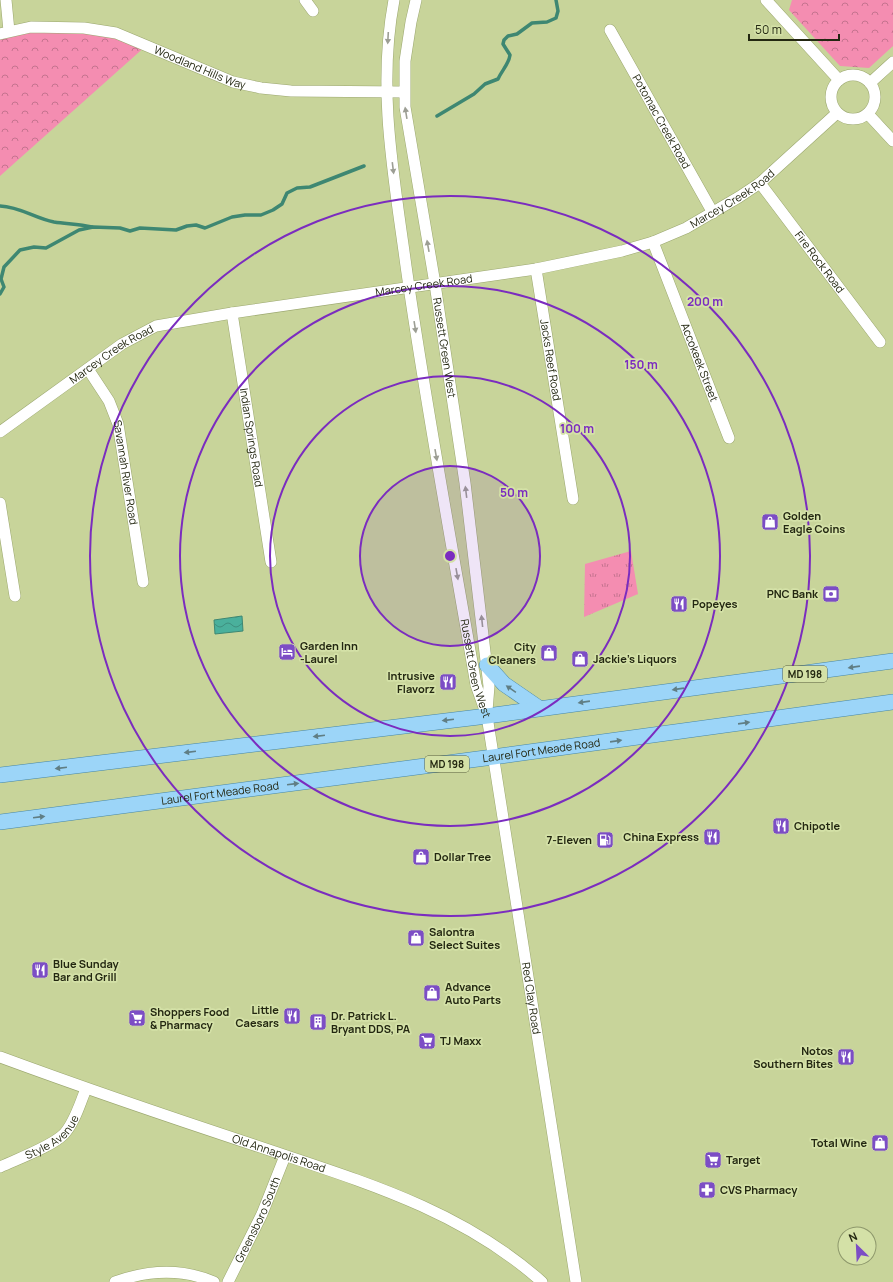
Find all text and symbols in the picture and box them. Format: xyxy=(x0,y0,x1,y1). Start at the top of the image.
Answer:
scale bar xyxy=(749,16,839,42)
text: 50 m xyxy=(755,21,782,38)
one-way arrow xyxy=(384,32,391,44)
street label: Woodland Hills Way xyxy=(152,42,247,92)
street label: Potomac Creek Road xyxy=(629,71,694,171)
one-way arrow xyxy=(403,107,409,120)
one-way arrow xyxy=(389,162,396,174)
street label: Marcey Creek Road xyxy=(687,166,777,231)
street label: Fire Rock Road xyxy=(792,228,848,296)
one-way arrow xyxy=(425,240,431,252)
street label: Marcey Creek Road xyxy=(374,270,473,299)
text: 200 m xyxy=(687,293,723,310)
street label: Russett Green West xyxy=(430,297,460,399)
street label: Jacks Reef Road xyxy=(537,318,565,402)
street label: Accokeek Street xyxy=(678,320,722,404)
street label: Marcey Creek Road xyxy=(66,321,156,387)
one-way arrow xyxy=(412,321,418,333)
text: 150 m xyxy=(624,356,658,373)
street label: Indian Springs Road xyxy=(237,387,267,488)
street label: Savannah River Road xyxy=(110,418,142,526)
text: 100 m xyxy=(560,420,594,437)
one-way arrow xyxy=(433,449,439,461)
text: 50 m xyxy=(500,484,528,501)
one-way arrow xyxy=(463,486,469,498)
place label: Golden Eagle Coins xyxy=(783,508,845,536)
shop icon: Golden Eagle Coins xyxy=(760,512,780,532)
centre of rings xyxy=(443,549,457,563)
one-way arrow xyxy=(454,568,460,580)
bank icon: PNC Bank xyxy=(821,584,841,604)
place label: PNC Bank xyxy=(767,586,819,601)
restaurant icon: Popeyes xyxy=(669,594,689,614)
place label: Popeyes xyxy=(692,596,738,611)
one-way arrow xyxy=(479,615,485,627)
street label: Russett Green West xyxy=(458,618,495,720)
place label: Garden Inn -Laurel xyxy=(300,638,358,666)
place label: City Cleaners xyxy=(488,639,537,667)
hotel icon: Garden Inn -Laurel xyxy=(277,642,297,662)
shop icon: City Cleaners xyxy=(539,643,559,663)
shop icon: Jackie's Liquors xyxy=(570,649,590,669)
place label: Jackie's Liquors xyxy=(593,651,677,666)
one-way arrow xyxy=(848,664,860,670)
road number: MD 198 xyxy=(783,666,827,682)
place label: Intrusive Flavorz xyxy=(387,668,435,696)
restaurant icon: Intrusive Flavorz xyxy=(438,672,458,692)
one-way arrow xyxy=(506,685,516,693)
one-way arrow xyxy=(672,686,684,693)
one-way arrow xyxy=(578,699,590,705)
one-way arrow xyxy=(442,717,454,723)
one-way arrow xyxy=(738,720,751,726)
one-way arrow xyxy=(313,733,325,739)
street label: Laurel Fort Meade Road xyxy=(481,734,601,765)
one-way arrow xyxy=(610,738,622,744)
one-way arrow xyxy=(184,749,196,755)
road number: MD 198 xyxy=(425,756,469,772)
one-way arrow xyxy=(55,765,67,771)
street label: Laurel Fort Meade Road xyxy=(160,777,280,808)
one-way arrow xyxy=(286,781,299,787)
one-way arrow xyxy=(33,814,45,820)
restaurant icon: Chipotle xyxy=(771,816,791,836)
place label: Chipotle xyxy=(794,818,841,833)
restaurant icon: China Express xyxy=(702,827,722,847)
place label: China Express xyxy=(623,829,699,844)
fuel station icon: 7-Eleven xyxy=(595,830,615,850)
place label: 7-Eleven xyxy=(546,832,592,847)
shop icon: Dollar Tree xyxy=(411,847,431,867)
place label: Dollar Tree xyxy=(434,849,492,864)
place label: Salontra Select Suites xyxy=(429,924,500,952)
shop icon: Salontra Select Suites xyxy=(406,928,426,948)
place label: Blue Sunday Bar and Grill xyxy=(53,956,119,984)
restaurant icon: Blue Sunday Bar and Grill xyxy=(30,960,50,980)
street label: Red Clay Road xyxy=(519,961,545,1035)
place label: Advance Auto Parts xyxy=(445,979,501,1007)
shop icon: Advance Auto Parts xyxy=(422,983,442,1003)
place label: Little Caesars xyxy=(235,1002,279,1030)
place label: Shoppers Food & Pharmacy xyxy=(150,1004,230,1032)
restaurant icon: Little Caesars xyxy=(282,1006,302,1026)
supermarket icon: Shoppers Food & Pharmacy xyxy=(127,1008,147,1028)
place label: Dr. Patrick L. Bryant DDS, PA xyxy=(331,1008,411,1036)
building icon: Dr. Patrick L. Bryant DDS, PA xyxy=(308,1012,328,1032)
supermarket icon: TJ Maxx xyxy=(417,1031,437,1051)
place label: TJ Maxx xyxy=(440,1033,481,1048)
place label: Notos Southern Bites xyxy=(753,1043,833,1071)
restaurant icon: Notos Southern Bites xyxy=(836,1047,856,1067)
street label: Style Avenue xyxy=(22,1112,82,1162)
street label: Old Annapolis Road xyxy=(230,1130,328,1175)
shop icon: Total Wine xyxy=(870,1133,890,1153)
place label: Total Wine xyxy=(811,1135,867,1150)
supermarket icon: Target xyxy=(703,1150,723,1170)
place label: Target xyxy=(726,1152,761,1167)
street label: Greensboro South xyxy=(231,1174,283,1265)
pharmacy icon: CVS Pharmacy xyxy=(697,1180,717,1200)
place label: CVS Pharmacy xyxy=(720,1182,798,1197)
north arrow xyxy=(837,1226,877,1266)
text: N xyxy=(846,1228,859,1245)

